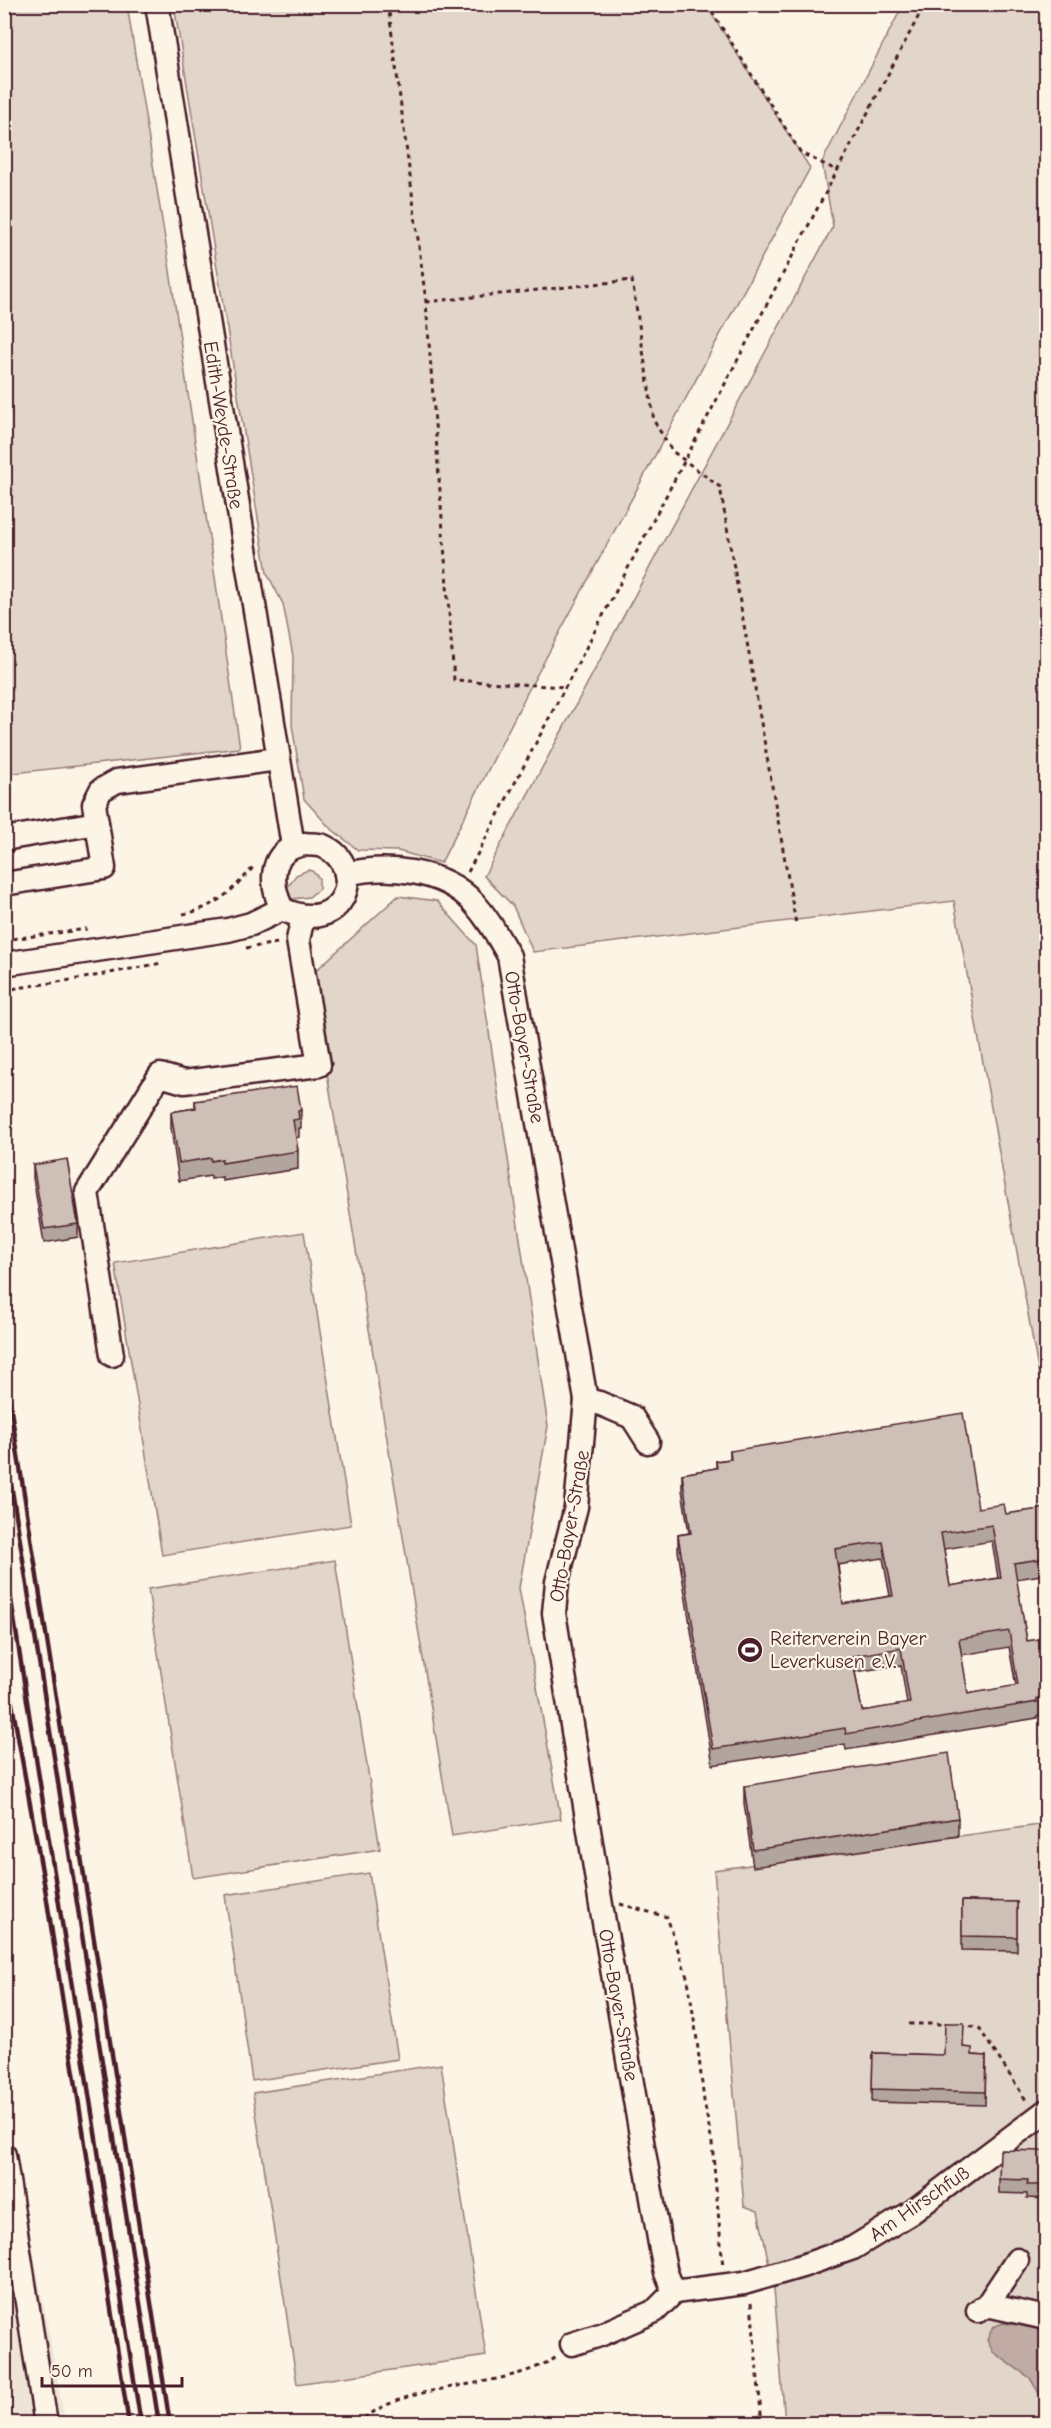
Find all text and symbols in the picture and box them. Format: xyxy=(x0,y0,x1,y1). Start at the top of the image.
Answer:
street label: Edith-Weyde-Straße xyxy=(199,340,248,511)
street label: Otto-Bayer-Straße xyxy=(500,969,549,1125)
street label: Otto-Bayer-Straße xyxy=(545,1448,594,1604)
place label: Reiterverein Bayer Leverkusen e.V. xyxy=(770,1627,927,1673)
sports icon: Reiterverein Bayer Leverkusen e.V. xyxy=(735,1635,765,1665)
street label: Otto-Bayer-Straße xyxy=(594,1927,643,2083)
street label: Am Hirschfuß xyxy=(865,2161,974,2246)
scale bar xyxy=(42,2350,182,2388)
text: 50 m xyxy=(51,2361,93,2382)

